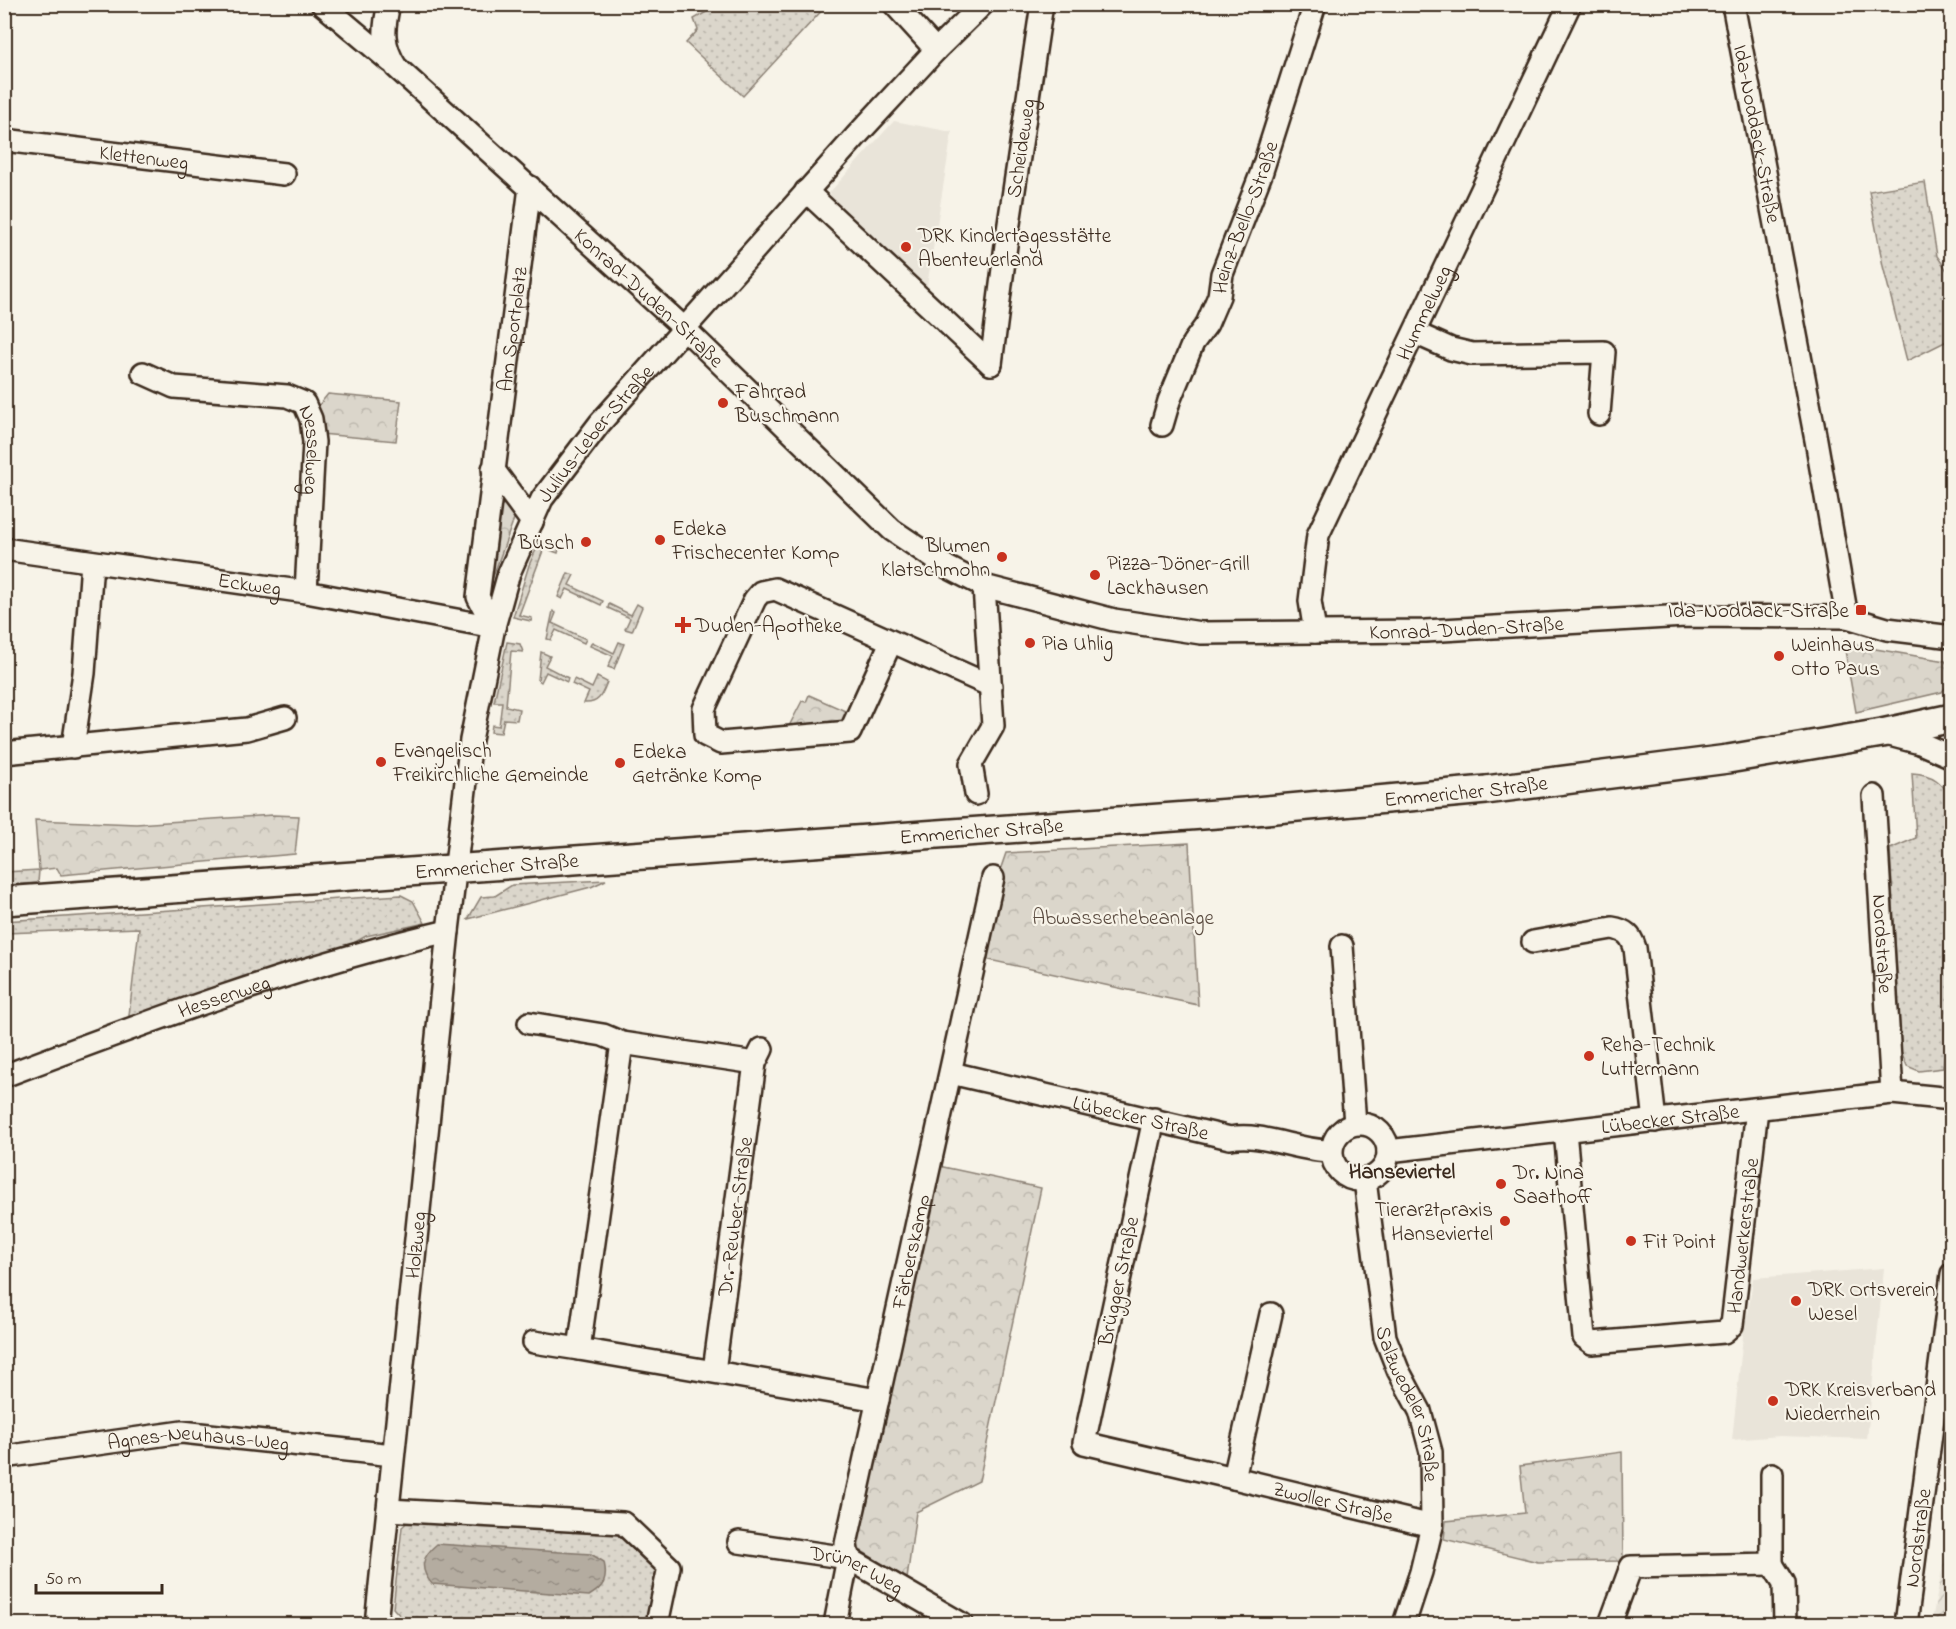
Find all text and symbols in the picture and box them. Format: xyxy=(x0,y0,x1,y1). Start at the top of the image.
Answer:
street label: Ida-Noddack-Straße xyxy=(1724,42,1788,226)
street label: Scheideweg xyxy=(1000,97,1047,200)
street label: Heinz-Bello-Straße xyxy=(1207,137,1288,295)
street label: Klettenweg xyxy=(97,139,190,181)
street label: Konrad-Duden-Straße xyxy=(566,222,730,376)
place label: DRK Kindertagesstätte Abenteuerland xyxy=(917,222,1112,276)
marker: DRK Kindertagesstätte Abenteuerland xyxy=(899,240,913,254)
street label: Hummelweg xyxy=(1390,261,1463,366)
street label: Am Sportplatz xyxy=(491,265,537,394)
street label: Julius-Leber-Straße xyxy=(531,358,663,510)
place label: Fahrrad Buschmann xyxy=(734,378,839,432)
marker: Fahrrad Buschmann xyxy=(716,396,730,410)
street label: Nesselweg xyxy=(290,400,327,496)
place label: Edeka Frischecenter Komp xyxy=(671,515,840,569)
place label: Büsch xyxy=(517,529,574,559)
place label: Blumen Klatschmohn xyxy=(881,532,990,586)
marker: Edeka Frischecenter Komp xyxy=(653,533,667,547)
marker: Büsch xyxy=(579,535,593,549)
marker: Blumen Klatschmohn xyxy=(995,550,1009,564)
place label: Pizza-Döner-Grill Lackhausen xyxy=(1107,550,1250,604)
street label: Eckweg xyxy=(215,567,283,607)
marker: Pizza-Döner-Grill Lackhausen xyxy=(1088,568,1102,582)
place label: Ida-Noddack-Straße xyxy=(1668,597,1850,627)
marker: Ida-Noddack-Straße xyxy=(1854,603,1868,617)
street label: Konrad-Duden-Straße xyxy=(1369,610,1565,648)
place label: Duden-Apotheke xyxy=(694,612,843,642)
marker: Duden-Apotheke xyxy=(676,618,690,632)
place label: Pia Uhlig xyxy=(1042,630,1113,662)
place label: Weinhaus Otto Paus xyxy=(1791,631,1880,685)
marker: Pia Uhlig xyxy=(1023,636,1037,650)
marker: Weinhaus Otto Paus xyxy=(1772,649,1786,663)
place label: Evangelisch Freikirchliche Gemeinde xyxy=(392,737,589,791)
place label: Edeka Getränke Komp xyxy=(632,738,762,792)
marker: Evangelisch Freikirchliche Gemeinde xyxy=(374,755,388,769)
marker: Edeka Getränke Komp xyxy=(613,756,627,770)
street label: Emmericher Straße xyxy=(1383,769,1550,816)
street label: Emmericher Straße xyxy=(899,812,1065,854)
street label: Emmericher Straße xyxy=(414,847,580,888)
street label: Nordstraße xyxy=(1863,893,1899,995)
park label: Abwasserhebeanlage xyxy=(1032,904,1214,936)
street label: Hessenweg xyxy=(174,969,275,1028)
place label: Reha-Technik Luttermann xyxy=(1601,1031,1716,1085)
marker: Reha-Technik Luttermann xyxy=(1582,1049,1596,1063)
street label: Lübecker Straße xyxy=(1069,1089,1212,1150)
street label: Lübecker Straße xyxy=(1600,1098,1742,1143)
street label: Dr.-Reuber-Straße xyxy=(711,1134,762,1299)
street label: Handwerkerstraße xyxy=(1720,1156,1768,1315)
district label: Hanseviertel xyxy=(1349,1157,1456,1189)
place label: Dr. Nina Saathoff xyxy=(1512,1159,1593,1213)
marker: Dr. Nina Saathoff xyxy=(1494,1177,1508,1191)
street label: Färberskamp xyxy=(885,1192,940,1313)
place label: Tierarztpraxis Hanseviertel xyxy=(1374,1196,1493,1250)
street label: Holzweg xyxy=(399,1210,438,1280)
street label: Brügger Straße xyxy=(1091,1213,1150,1350)
marker: Tierarztpraxis Hanseviertel xyxy=(1498,1214,1512,1228)
place label: Fit Point xyxy=(1642,1228,1716,1258)
marker: Fit Point xyxy=(1624,1234,1638,1248)
place label: DRK Ortsverein Wesel xyxy=(1807,1276,1935,1330)
marker: DRK Ortsverein Wesel xyxy=(1789,1294,1803,1308)
street label: Salzwedeler Straße xyxy=(1367,1325,1444,1483)
place label: DRK Kreisverband Niederrhein xyxy=(1784,1376,1936,1430)
marker: DRK Kreisverband Niederrhein xyxy=(1766,1394,1780,1408)
street label: Agnes-Neuhaus-Weg xyxy=(106,1419,291,1463)
street label: Zwoller Straße xyxy=(1269,1475,1396,1533)
street label: Nordstraße xyxy=(1898,1486,1941,1589)
street label: Drüner Weg xyxy=(806,1539,908,1606)
scale bar xyxy=(36,1557,162,1595)
text: 50 m xyxy=(45,1567,82,1593)

